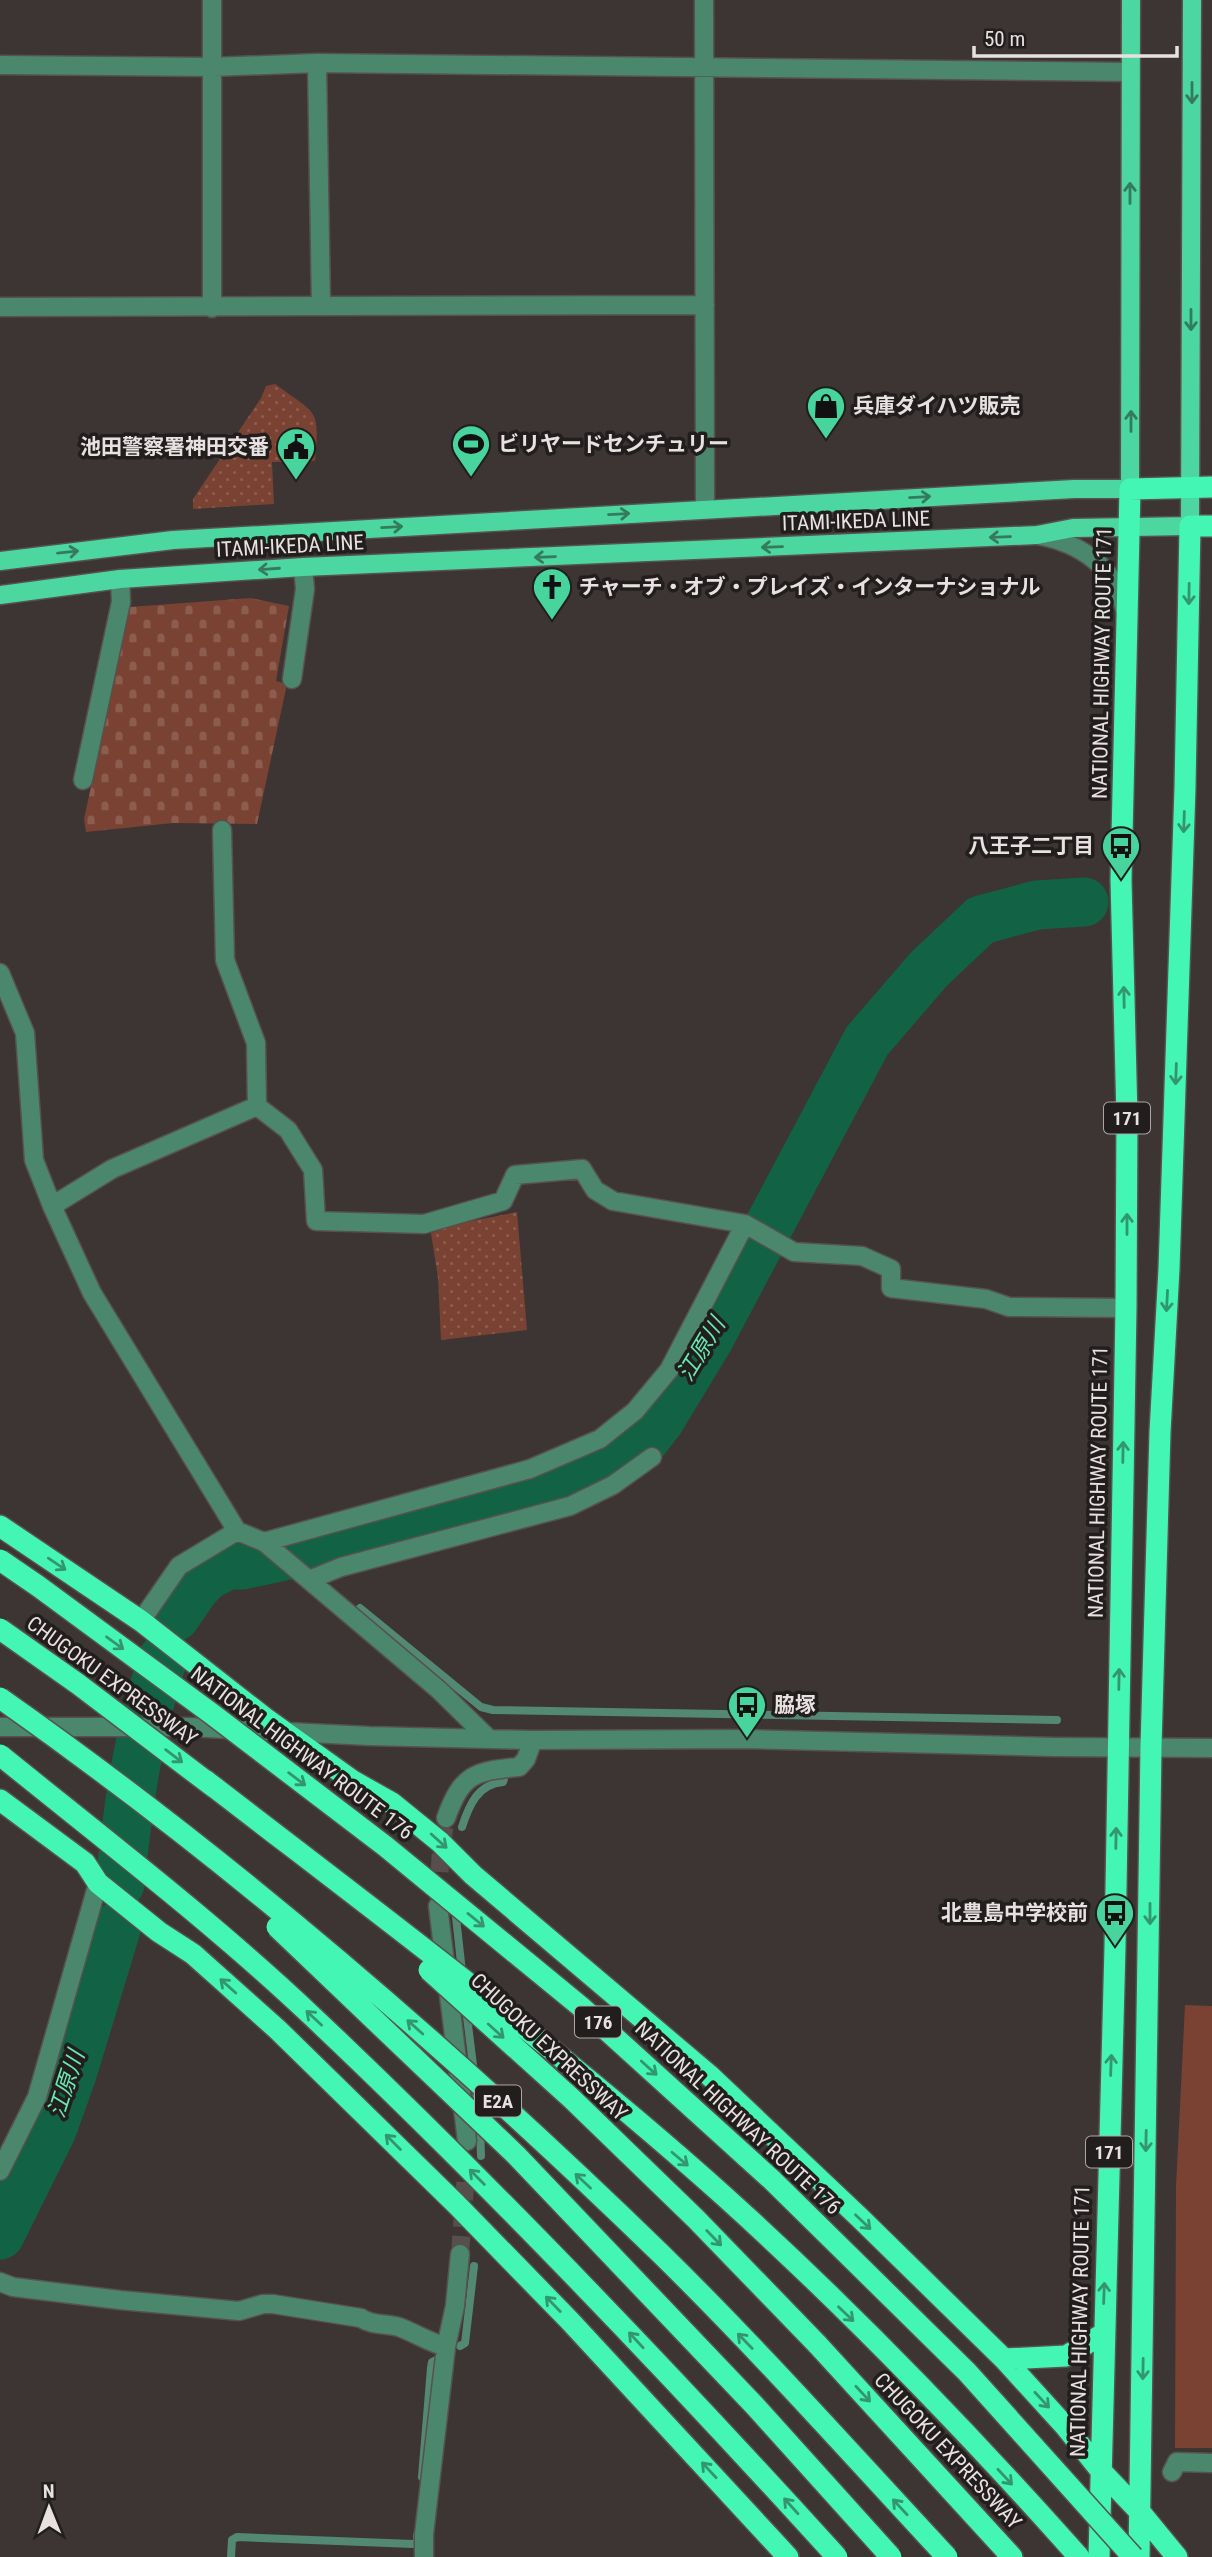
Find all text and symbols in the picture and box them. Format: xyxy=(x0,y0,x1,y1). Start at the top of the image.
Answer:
scale bar xyxy=(974,14,1177,58)
text: 50 m xyxy=(984,27,1025,51)
one-way arrow xyxy=(1185,81,1199,104)
one-way arrow xyxy=(1123,182,1137,205)
one-way arrow xyxy=(1184,308,1198,331)
shop icon: 兵庫ダイハツ販売 xyxy=(805,385,847,440)
place label: 兵庫ダイハツ販売 xyxy=(853,394,1021,418)
one-way arrow xyxy=(1124,410,1138,433)
sports icon: ビリヤードセンチュリー xyxy=(450,423,492,478)
public building icon: 池田警察署神田交番 xyxy=(275,426,317,481)
place label: ビリヤードセンチュリー xyxy=(498,432,729,456)
place label: 池田警察署神田交番 xyxy=(80,435,269,459)
one-way arrow xyxy=(908,491,931,504)
street label: ITAMI-IKEDA LINE xyxy=(782,506,930,536)
one-way arrow xyxy=(607,507,630,520)
one-way arrow xyxy=(380,520,403,533)
street label: NATIONAL HIGHWAY ROUTE 171 xyxy=(1088,527,1116,799)
street label: ITAMI-IKEDA LINE xyxy=(215,530,365,562)
one-way arrow xyxy=(988,531,1011,544)
one-way arrow xyxy=(761,540,784,553)
one-way arrow xyxy=(56,545,78,558)
one-way arrow xyxy=(534,550,557,563)
one-way arrow xyxy=(258,563,281,576)
church icon: チャーチ・オブ・プレイズ・インターナショナル xyxy=(531,566,573,621)
place label: チャーチ・オブ・プレイズ・インターナショナル xyxy=(579,575,1040,599)
one-way arrow xyxy=(1182,582,1196,605)
one-way arrow xyxy=(1178,810,1191,833)
bus stop icon: 八王子二丁目 xyxy=(1100,825,1142,880)
place label: 八王子二丁目 xyxy=(968,834,1094,858)
one-way arrow xyxy=(1117,986,1131,1009)
one-way arrow xyxy=(1169,1062,1182,1085)
road number: 171 xyxy=(1104,1102,1150,1134)
one-way arrow xyxy=(1120,1213,1133,1236)
one-way arrow xyxy=(1161,1289,1174,1312)
water label: 江原川 xyxy=(672,1310,732,1386)
street label: NATIONAL HIGHWAY ROUTE 171 xyxy=(1084,1346,1112,1618)
one-way arrow xyxy=(1117,1441,1130,1464)
one-way arrow xyxy=(46,1558,66,1572)
street label: CHUGOKU EXPRESSWAY xyxy=(22,1611,202,1751)
one-way arrow xyxy=(106,1635,124,1650)
street label: NATIONAL HIGHWAY ROUTE 176 xyxy=(186,1662,418,1844)
one-way arrow xyxy=(1112,1668,1126,1691)
bus stop icon: 脇塚 xyxy=(726,1684,768,1739)
place label: 脇塚 xyxy=(774,1693,816,1717)
one-way arrow xyxy=(164,1749,182,1764)
one-way arrow xyxy=(288,1771,307,1786)
one-way arrow xyxy=(1109,1827,1123,1850)
one-way arrow xyxy=(429,1833,447,1849)
bus stop icon: 北豊島中学校前 xyxy=(1094,1892,1136,1947)
place label: 北豊島中学校前 xyxy=(941,1901,1088,1925)
one-way arrow xyxy=(1143,1902,1157,1925)
one-way arrow xyxy=(466,1913,484,1928)
street label: CHUGOKU EXPRESSWAY xyxy=(466,1968,632,2126)
one-way arrow xyxy=(220,1978,238,1994)
road number: 176 xyxy=(575,2006,621,2038)
one-way arrow xyxy=(306,2010,323,2027)
street label: NATIONAL HIGHWAY ROUTE 176 xyxy=(630,2016,846,2220)
one-way arrow xyxy=(407,2019,424,2036)
one-way arrow xyxy=(487,2022,504,2039)
water label: 江原川 xyxy=(43,2044,91,2121)
one-way arrow xyxy=(1105,2054,1118,2077)
one-way arrow xyxy=(640,2060,658,2076)
road number: E2A xyxy=(475,2086,521,2116)
one-way arrow xyxy=(1140,2129,1153,2152)
one-way arrow xyxy=(385,2134,402,2151)
road number: 171 xyxy=(1086,2136,1132,2168)
one-way arrow xyxy=(670,2151,688,2167)
one-way arrow xyxy=(468,2169,485,2186)
one-way arrow xyxy=(575,2172,592,2189)
street label: NATIONAL HIGHWAY ROUTE 171 xyxy=(1066,2185,1094,2457)
one-way arrow xyxy=(855,2213,872,2230)
one-way arrow xyxy=(705,2229,722,2246)
one-way arrow xyxy=(1098,2282,1111,2305)
one-way arrow xyxy=(545,2296,562,2313)
one-way arrow xyxy=(838,2305,855,2322)
one-way arrow xyxy=(627,2332,644,2349)
one-way arrow xyxy=(737,2333,754,2350)
one-way arrow xyxy=(1136,2357,1150,2380)
street label: CHUGOKU EXPRESSWAY xyxy=(869,2368,1027,2534)
one-way arrow xyxy=(855,2385,871,2403)
one-way arrow xyxy=(1033,2391,1050,2408)
one-way arrow xyxy=(701,2461,717,2479)
one-way arrow xyxy=(997,2468,1013,2486)
north arrow xyxy=(14,2473,84,2543)
text: N xyxy=(43,2480,55,2503)
one-way arrow xyxy=(783,2498,799,2516)
one-way arrow xyxy=(892,2499,909,2516)

